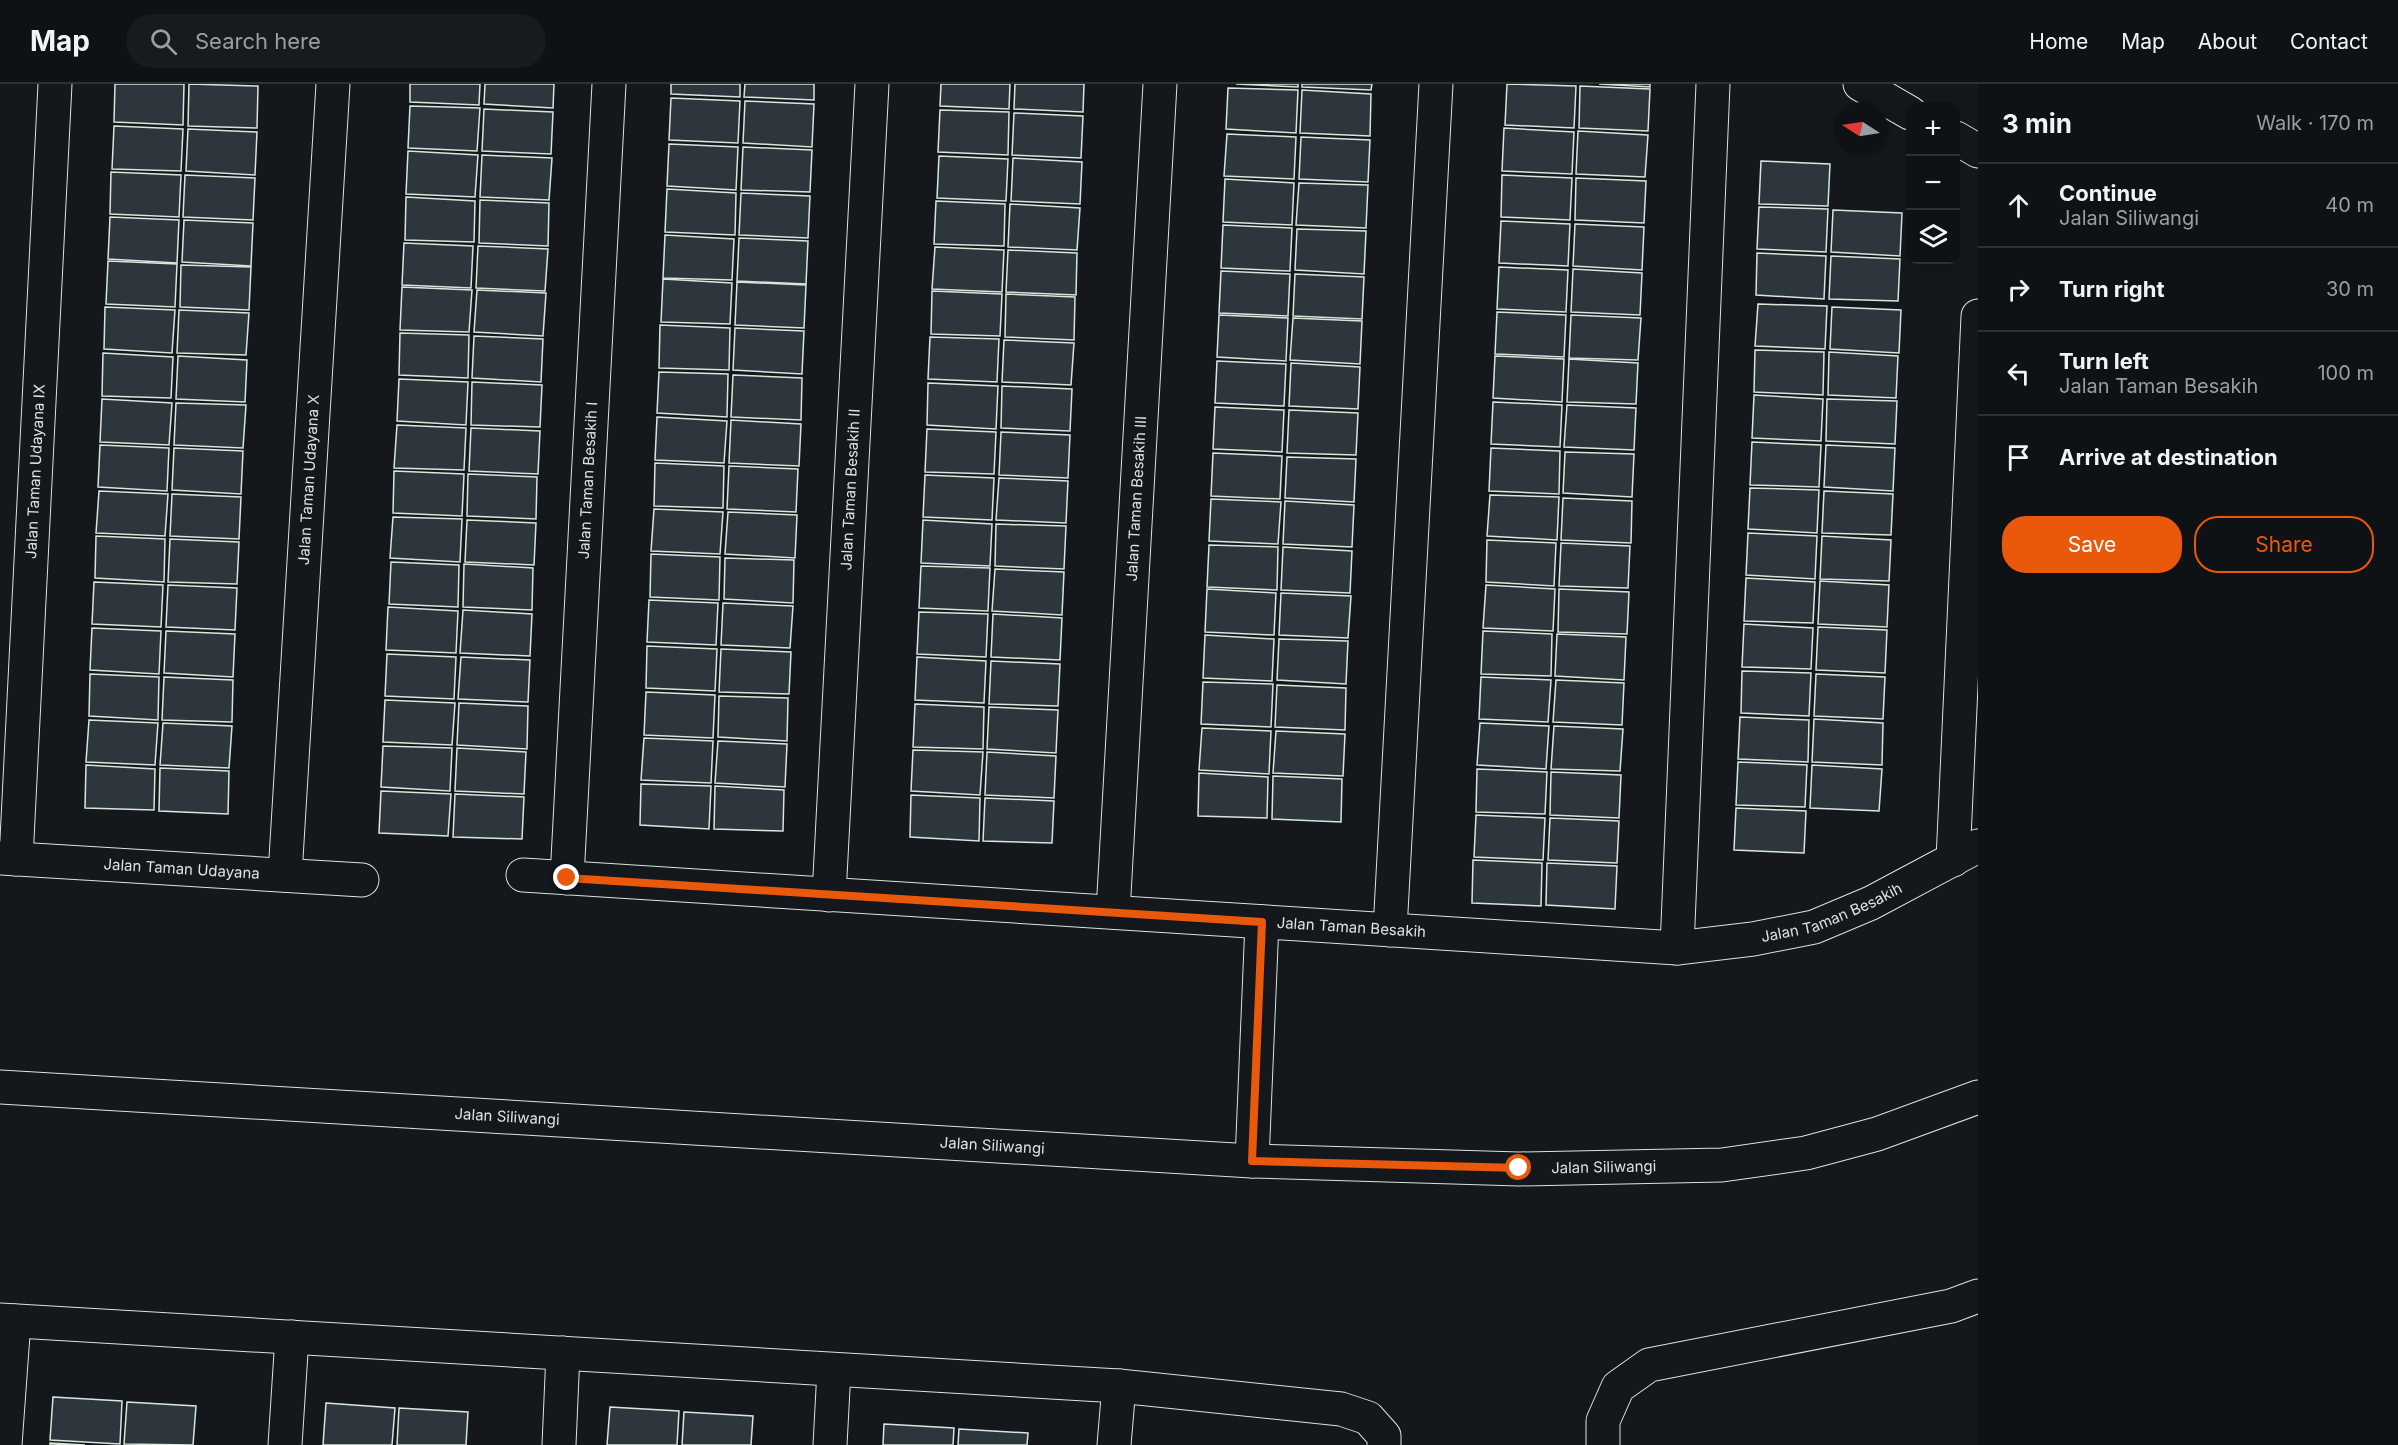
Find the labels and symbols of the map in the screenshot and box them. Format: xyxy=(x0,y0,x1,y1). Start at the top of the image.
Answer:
north arrow xyxy=(1834,102,1888,156)
street label: Jalan Taman Udayana IX xyxy=(21,384,49,559)
street label: Jalan Taman Udayana X xyxy=(294,394,323,566)
street label: Jalan Taman Besakih I xyxy=(574,401,601,560)
street label: Jalan Taman Besakih II xyxy=(836,408,864,571)
street label: Jalan Taman Besakih III xyxy=(1122,415,1150,582)
street label: Jalan Taman Udayana xyxy=(103,854,260,883)
route end xyxy=(553,864,579,890)
street label: Jalan Taman Besakih xyxy=(1759,878,1905,946)
street label: Jalan Taman Besakih xyxy=(1276,913,1427,941)
street label: Jalan Siliwangi xyxy=(454,1104,560,1129)
street label: Jalan Siliwangi xyxy=(939,1133,1045,1158)
route start xyxy=(1505,1154,1531,1180)
street label: Jalan Siliwangi xyxy=(1551,1156,1656,1177)

